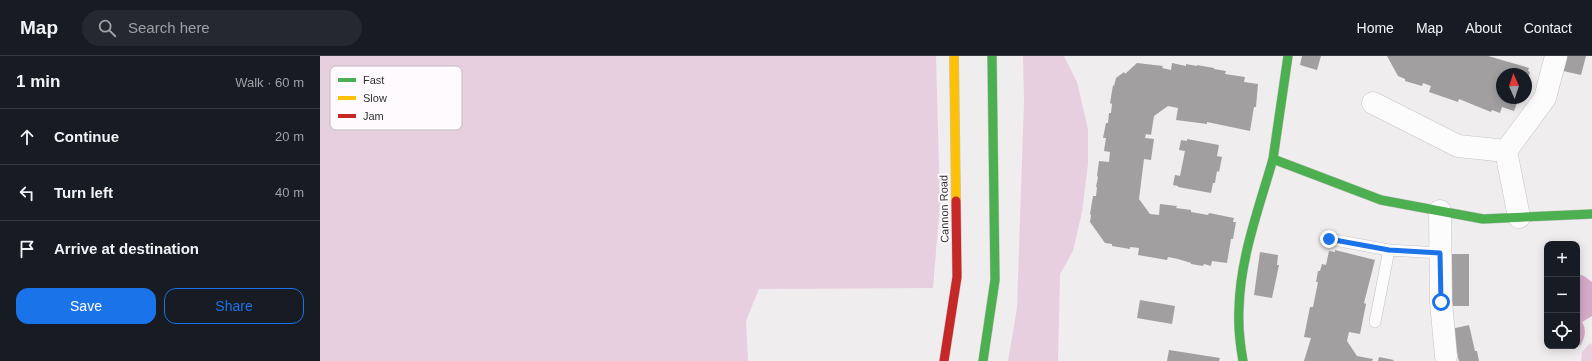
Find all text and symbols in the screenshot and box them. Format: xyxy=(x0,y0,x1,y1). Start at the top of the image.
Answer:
search box xyxy=(82,10,362,46)
text: Map xyxy=(20,17,58,38)
icon: search xyxy=(96,17,118,39)
text: Search here xyxy=(128,19,210,36)
text: Home xyxy=(1357,20,1394,36)
text: Map xyxy=(1416,20,1443,36)
text: About xyxy=(1465,20,1502,36)
text: Contact xyxy=(1524,20,1572,36)
legend xyxy=(330,66,462,130)
north arrow xyxy=(1496,68,1532,104)
text: 1 min xyxy=(16,72,60,91)
text: Fast xyxy=(363,74,384,86)
text: Walk · 60 m xyxy=(235,75,304,90)
text: Slow xyxy=(363,92,387,104)
text: Jam xyxy=(363,110,384,122)
icon: ahead xyxy=(16,126,38,148)
text: Continue xyxy=(54,128,119,145)
text: 20 m xyxy=(275,129,304,144)
street label: Cannon Road xyxy=(937,175,951,243)
icon: left xyxy=(16,182,38,204)
text: Turn left xyxy=(54,184,113,201)
text: 40 m xyxy=(275,185,304,200)
route end xyxy=(1320,230,1338,248)
icon: arrive xyxy=(16,238,38,260)
text: Arrive at destination xyxy=(54,240,199,257)
map controls xyxy=(1544,241,1580,349)
button: + xyxy=(1544,241,1580,277)
button: − xyxy=(1544,277,1580,313)
button: Save xyxy=(16,288,156,324)
button: Share xyxy=(164,288,304,324)
route start xyxy=(1432,293,1450,311)
button: locate xyxy=(1544,313,1580,349)

